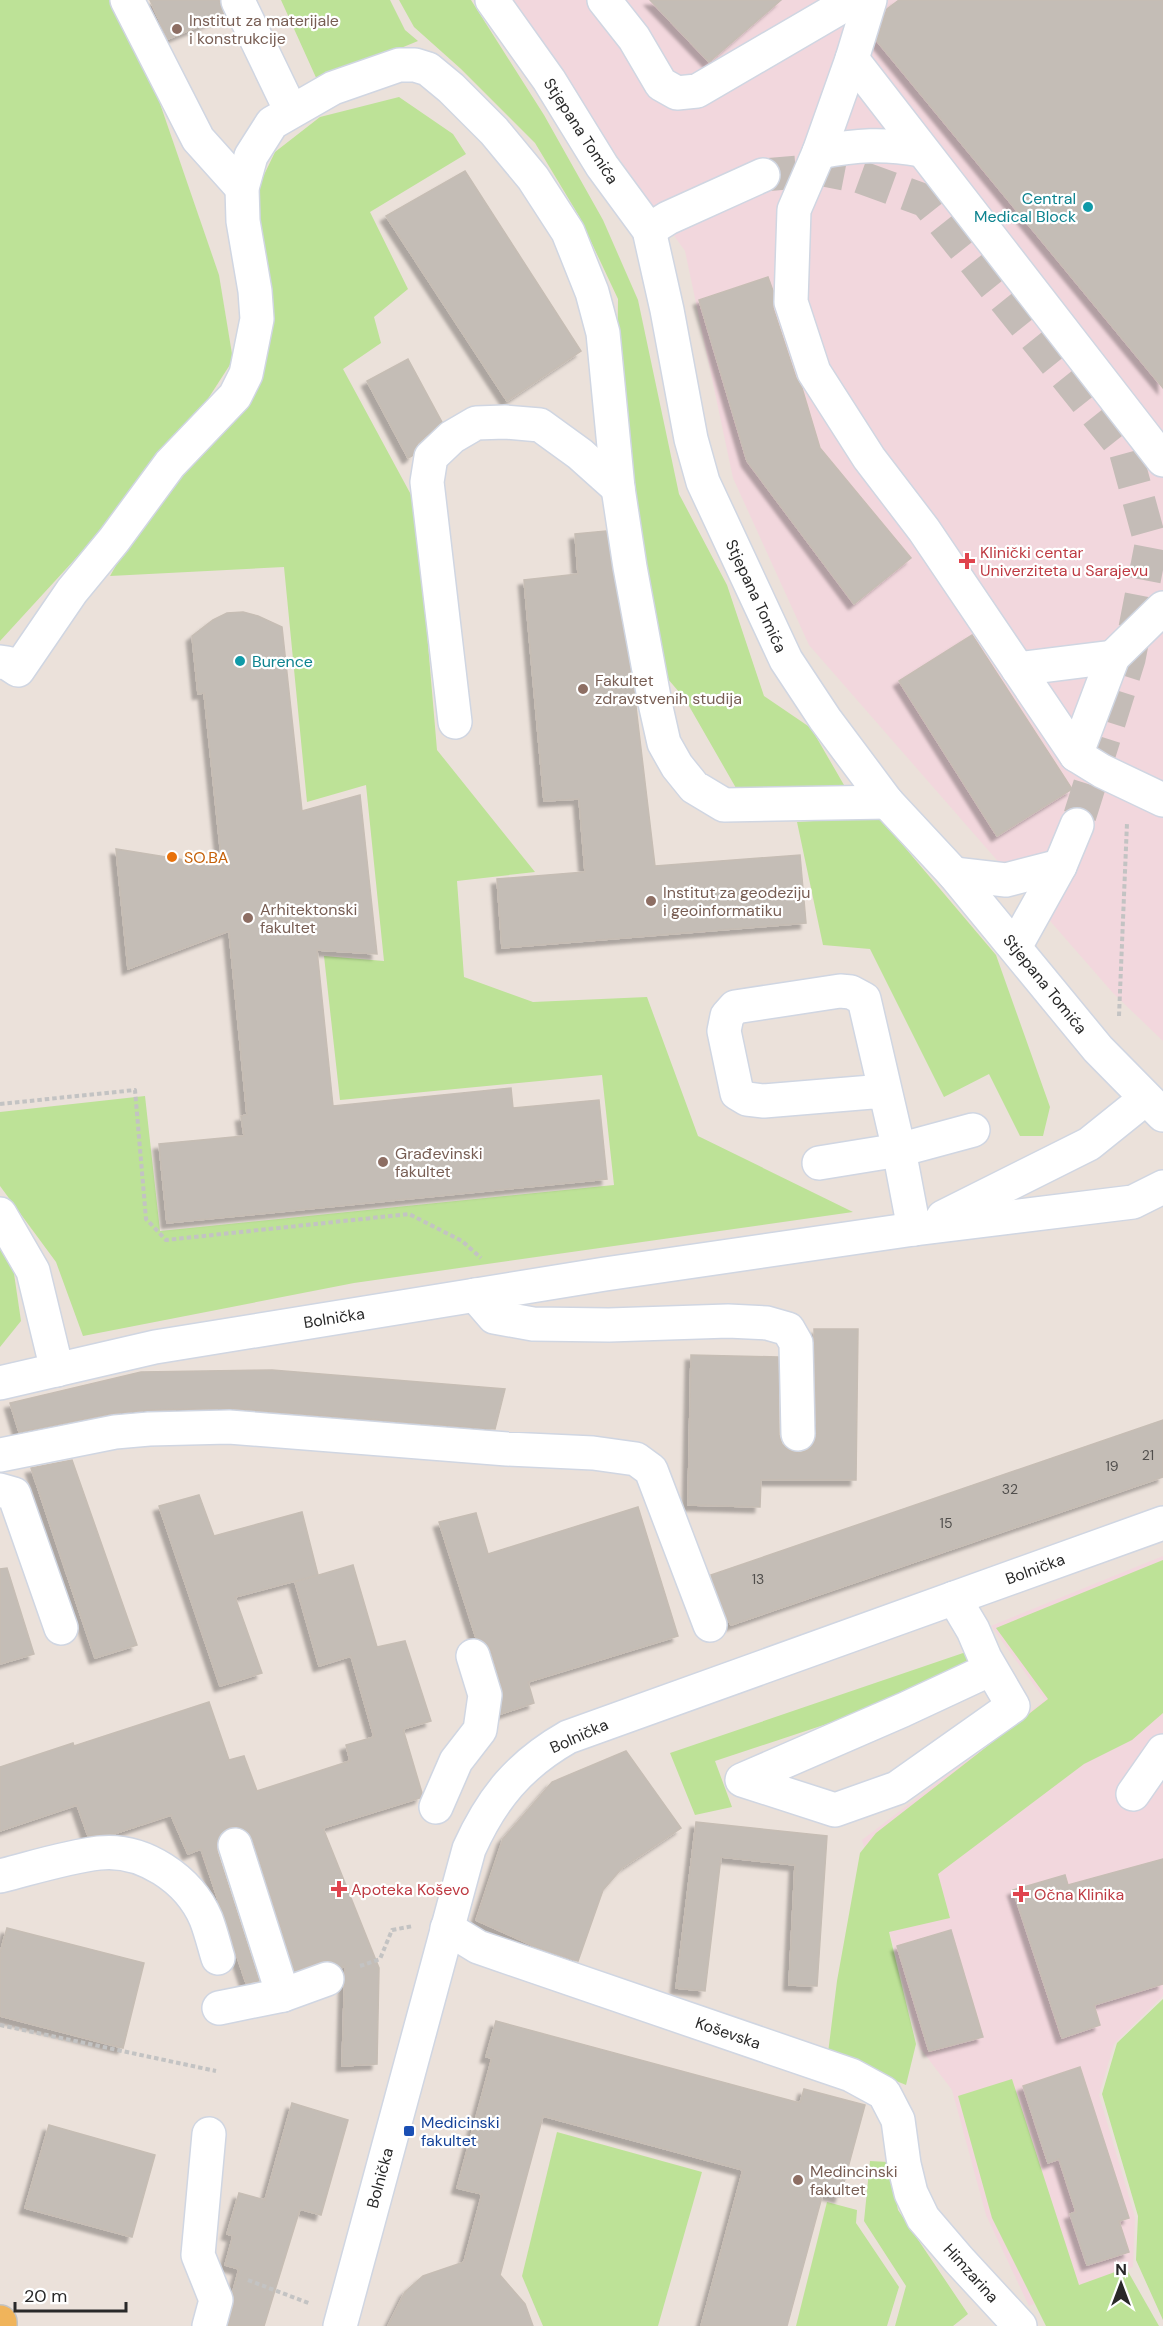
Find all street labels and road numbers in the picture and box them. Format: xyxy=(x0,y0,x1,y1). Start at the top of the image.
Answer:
street label: Stjepana Tomića xyxy=(539,74,623,188)
street label: Stjepana Tomića xyxy=(721,536,791,656)
street label: Stjepana Tomića xyxy=(998,930,1092,1038)
street label: Bolnička xyxy=(302,1303,366,1333)
street label: Bolnička xyxy=(1002,1549,1068,1589)
street label: Bolnička xyxy=(547,1714,611,1758)
street label: Koševska xyxy=(693,2012,763,2054)
street label: Bolnička xyxy=(362,2146,398,2210)
street label: Himzarina xyxy=(939,2239,1003,2307)

